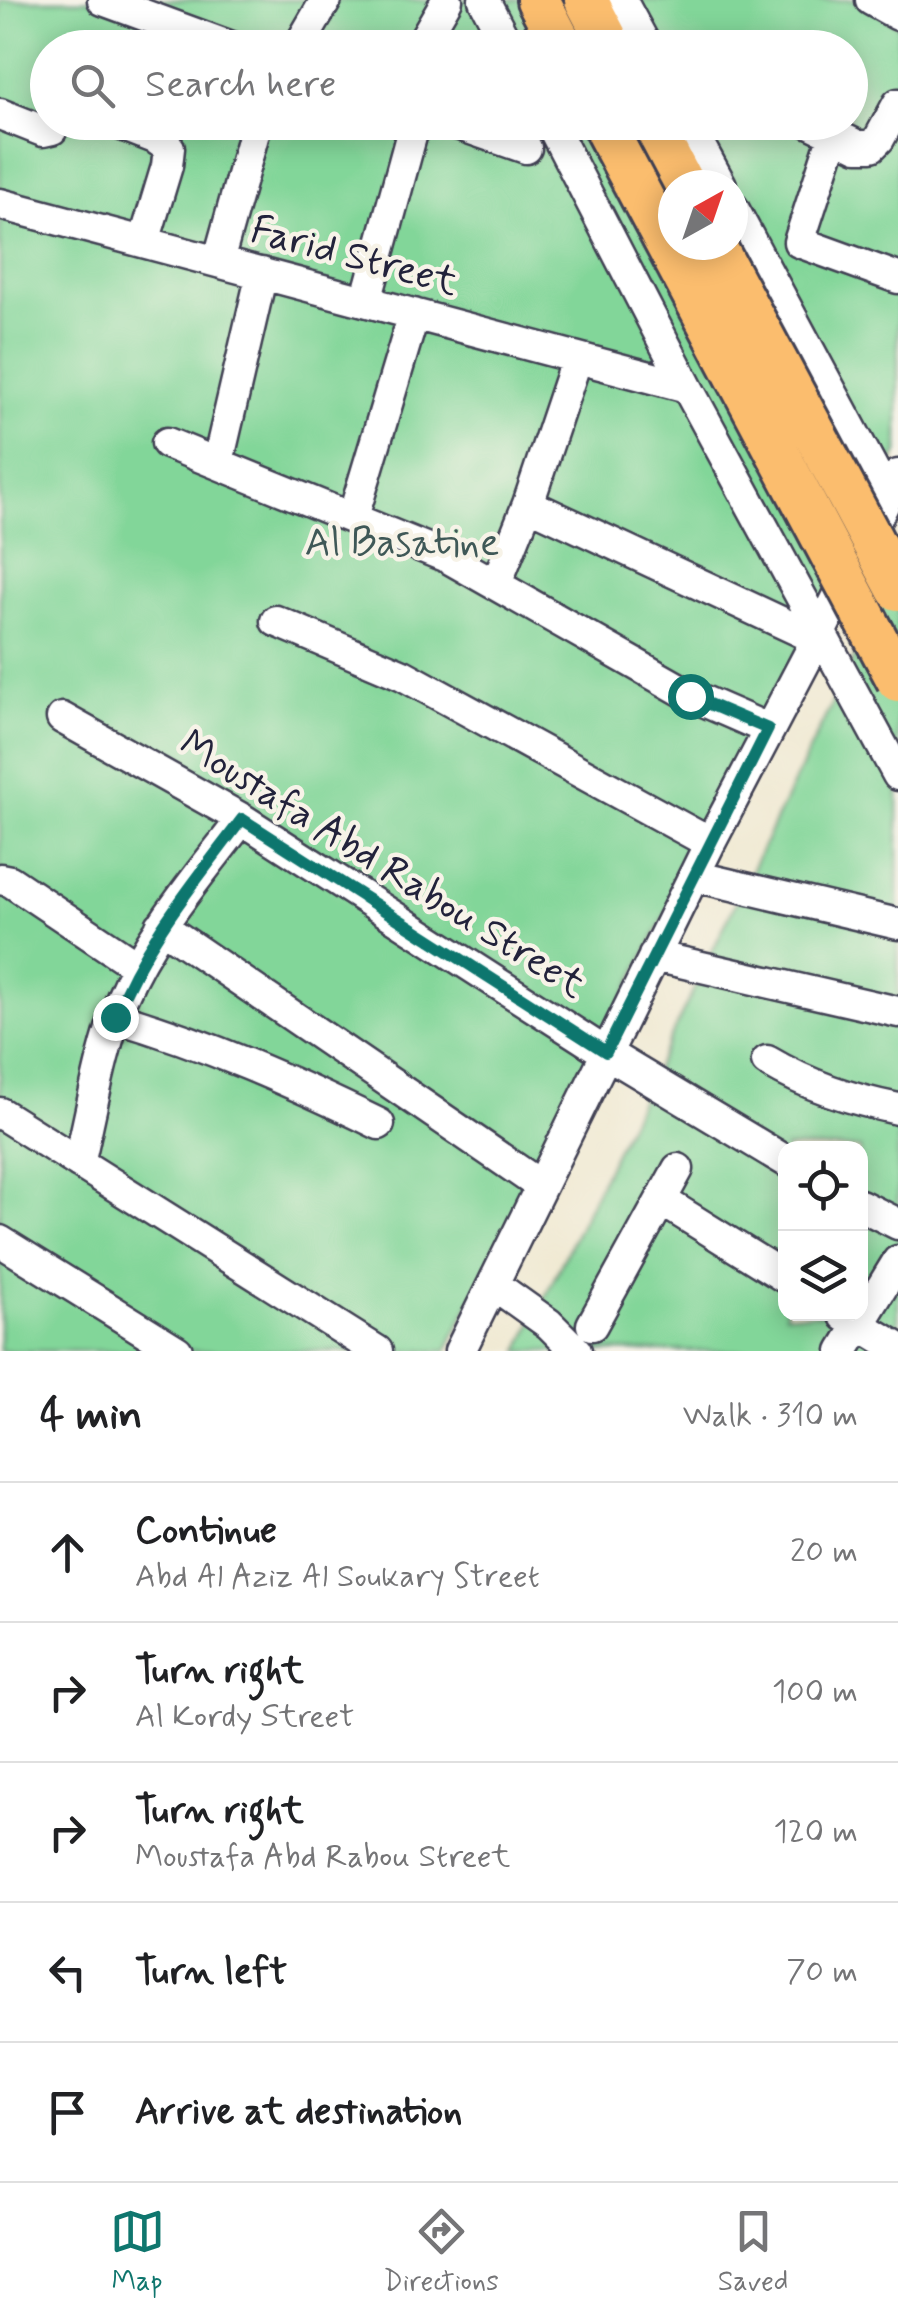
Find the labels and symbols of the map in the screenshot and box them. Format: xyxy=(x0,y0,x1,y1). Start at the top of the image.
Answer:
north arrow xyxy=(658,170,748,260)
street label: Farid Street xyxy=(245,204,463,310)
park label: Al Basatine xyxy=(305,518,499,570)
route start xyxy=(668,674,714,720)
street label: Moustafa Abd Rabou Street xyxy=(169,719,595,1011)
route end xyxy=(93,995,139,1041)

